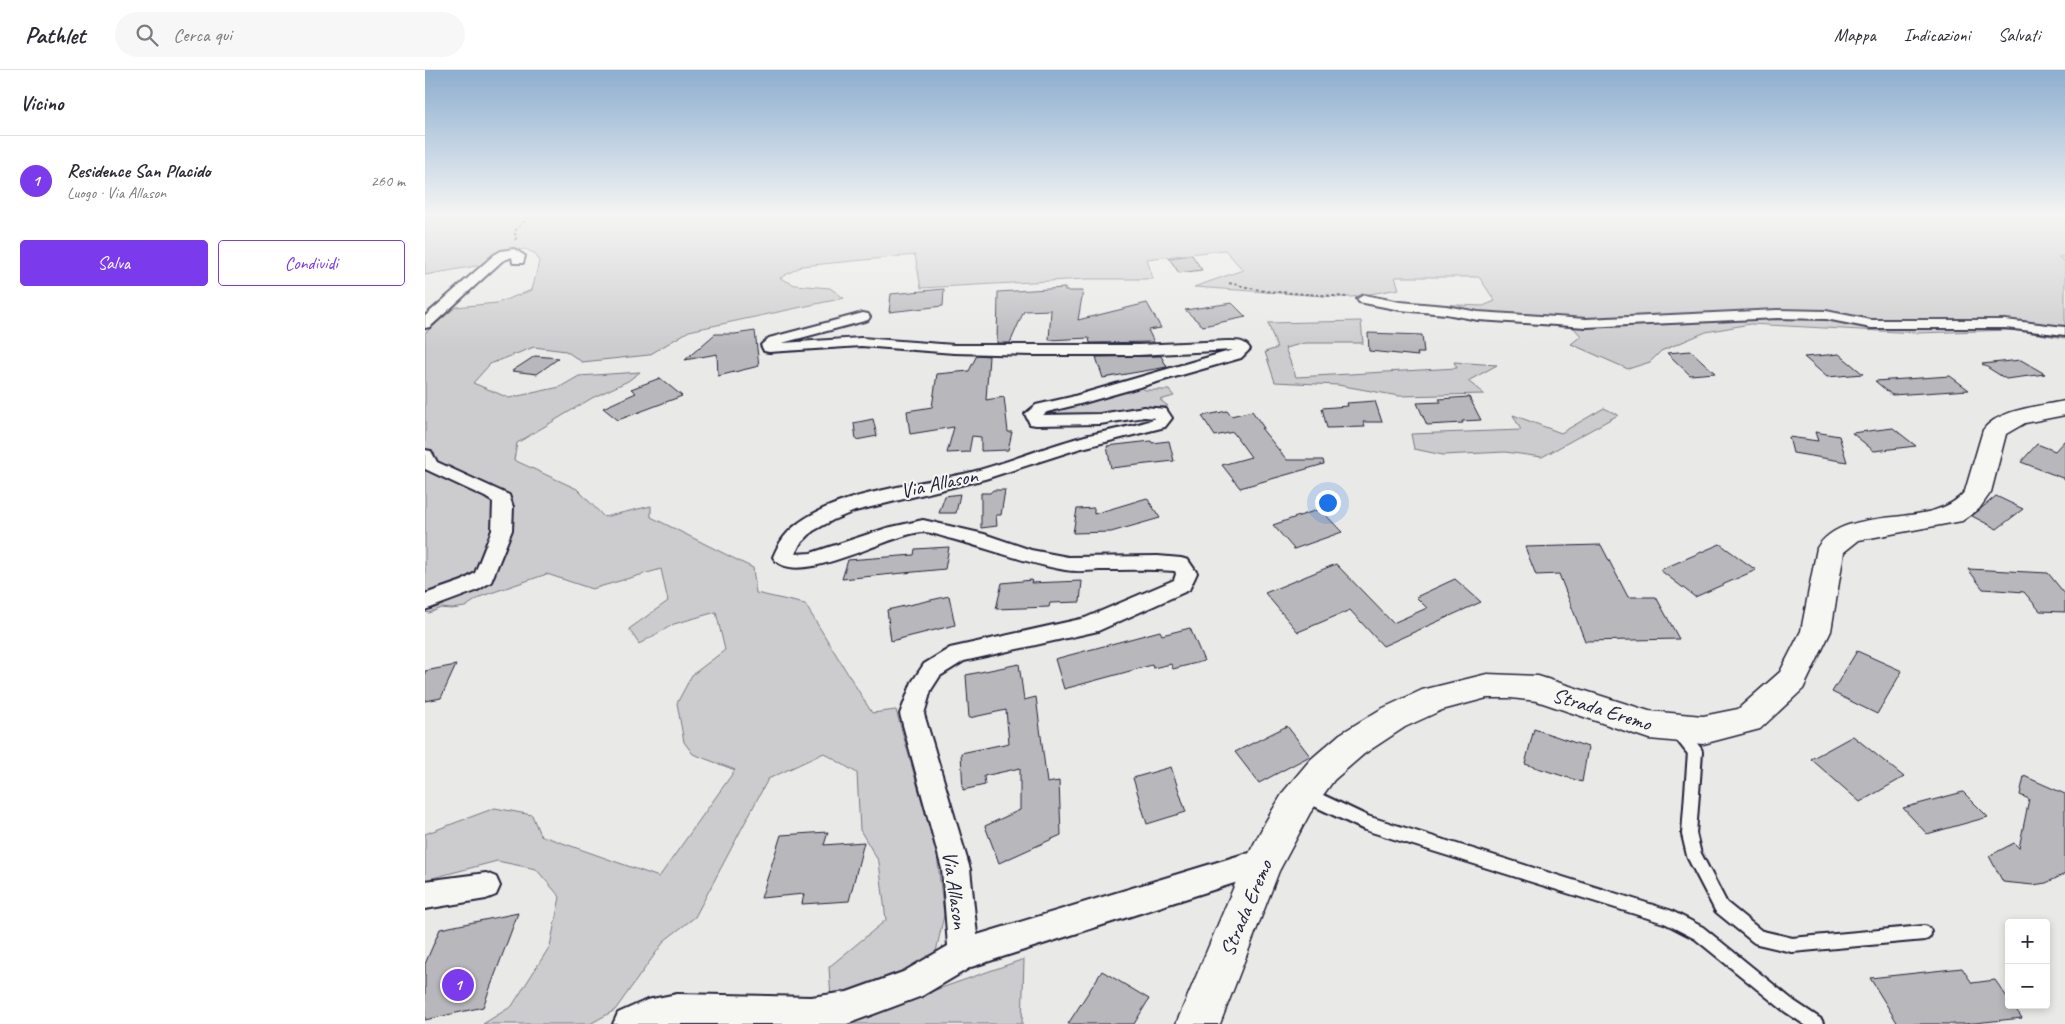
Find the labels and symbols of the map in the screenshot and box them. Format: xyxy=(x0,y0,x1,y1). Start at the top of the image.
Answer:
street label: Via Allason xyxy=(898,462,980,504)
your location xyxy=(1315,490,1341,516)
street label: Strada Eremo xyxy=(1550,682,1656,737)
street label: Via Allason xyxy=(937,850,973,931)
street label: Strada Eremo xyxy=(1214,855,1278,960)
pin: 1 xyxy=(442,966,474,1004)

